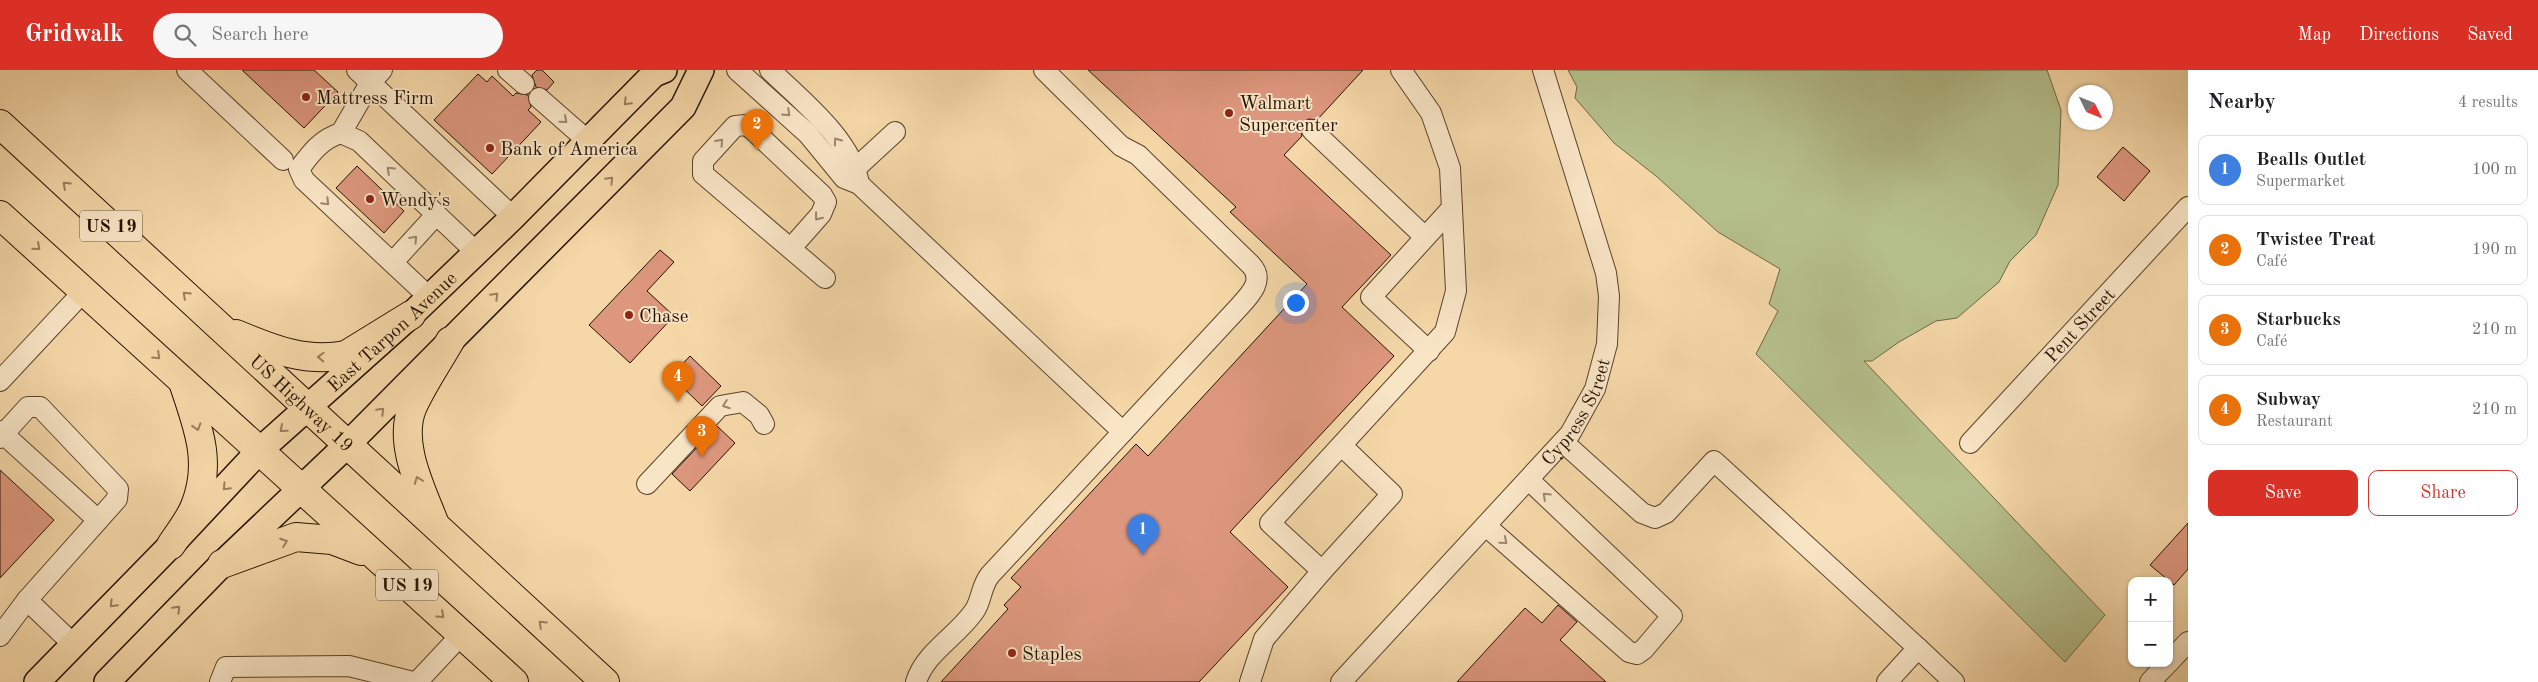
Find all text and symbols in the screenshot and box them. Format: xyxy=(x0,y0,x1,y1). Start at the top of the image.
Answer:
search box xyxy=(153,13,503,58)
icon: search xyxy=(171,21,199,49)
text: Gridwalk xyxy=(25,23,123,47)
text: Search here xyxy=(211,26,309,45)
text: Map xyxy=(2298,26,2331,44)
text: Directions xyxy=(2359,26,2439,44)
text: Saved xyxy=(2467,26,2513,44)
north arrow xyxy=(2068,85,2113,130)
place label: Mattress Firm xyxy=(316,90,434,109)
marker: Mattress Firm xyxy=(300,91,312,103)
text: Nearby xyxy=(2208,92,2276,113)
place label: Walmart Supercenter xyxy=(1239,95,1338,136)
text: 4 results xyxy=(2458,95,2518,111)
one-way arrow xyxy=(624,96,633,105)
one-way arrow xyxy=(781,107,790,116)
marker: Walmart Supercenter xyxy=(1223,107,1235,119)
pin: 2 xyxy=(741,109,773,150)
one-way arrow xyxy=(558,114,567,123)
one-way arrow xyxy=(835,138,843,147)
one-way arrow xyxy=(715,139,724,148)
place label: Bank of America xyxy=(500,141,639,160)
marker: Bank of America xyxy=(484,142,496,154)
text: Bealls Outlet xyxy=(2256,151,2366,170)
text: 1 xyxy=(2220,162,2230,178)
text: 100 m xyxy=(2472,162,2517,178)
one-way arrow xyxy=(387,167,396,176)
text: Supermarket xyxy=(2256,174,2345,190)
one-way arrow xyxy=(604,177,613,186)
one-way arrow xyxy=(63,182,72,191)
place label: Wendy's xyxy=(380,192,450,211)
marker: Wendy's xyxy=(364,193,376,205)
one-way arrow xyxy=(320,196,329,205)
road number: US 19 xyxy=(80,210,142,242)
one-way arrow xyxy=(815,211,824,221)
text: Twistee Treat xyxy=(2256,231,2376,250)
one-way arrow xyxy=(408,235,417,244)
one-way arrow xyxy=(31,242,40,251)
text: 2 xyxy=(2220,242,2230,258)
text: 190 m xyxy=(2472,242,2517,258)
text: Café xyxy=(2256,254,2287,270)
street label: East Tarpon Avenue xyxy=(325,269,462,397)
street label: Pent Street xyxy=(2042,286,2120,367)
your location xyxy=(1283,290,1309,316)
one-way arrow xyxy=(182,292,191,301)
one-way arrow xyxy=(489,292,498,301)
place label: Chase xyxy=(639,308,688,327)
marker: Chase xyxy=(623,309,635,321)
text: Starbucks xyxy=(2256,311,2341,330)
text: 3 xyxy=(2220,322,2230,338)
text: 210 m xyxy=(2472,322,2517,338)
text: Café xyxy=(2256,334,2287,350)
one-way arrow xyxy=(151,350,160,359)
street label: US Highway 19 xyxy=(245,352,356,457)
one-way arrow xyxy=(317,352,325,363)
street label: Cypress Street xyxy=(1539,357,1615,470)
pin: 4 xyxy=(662,361,694,402)
text: Subway xyxy=(2256,391,2321,410)
one-way arrow xyxy=(722,399,731,409)
text: 4 xyxy=(2220,402,2230,418)
text: 210 m xyxy=(2472,402,2517,418)
one-way arrow xyxy=(375,408,384,417)
text: Restaurant xyxy=(2256,414,2333,430)
pin: 3 xyxy=(686,416,718,457)
one-way arrow xyxy=(192,422,202,430)
one-way arrow xyxy=(280,424,289,433)
button: Save xyxy=(2208,470,2358,516)
button: Share xyxy=(2368,470,2518,516)
one-way arrow xyxy=(414,476,424,485)
one-way arrow xyxy=(222,481,231,490)
one-way arrow xyxy=(1543,493,1552,502)
pin: 1 xyxy=(1127,514,1159,555)
one-way arrow xyxy=(1498,535,1507,544)
one-way arrow xyxy=(279,538,288,548)
road number: US 19 xyxy=(376,570,438,600)
map controls xyxy=(2128,577,2173,667)
button: + xyxy=(2128,577,2173,622)
one-way arrow xyxy=(110,598,119,607)
one-way arrow xyxy=(171,605,180,614)
one-way arrow xyxy=(435,609,444,618)
one-way arrow xyxy=(539,621,548,630)
button: − xyxy=(2128,622,2173,667)
place label: Staples xyxy=(1022,646,1082,665)
marker: Staples xyxy=(1006,647,1018,659)

